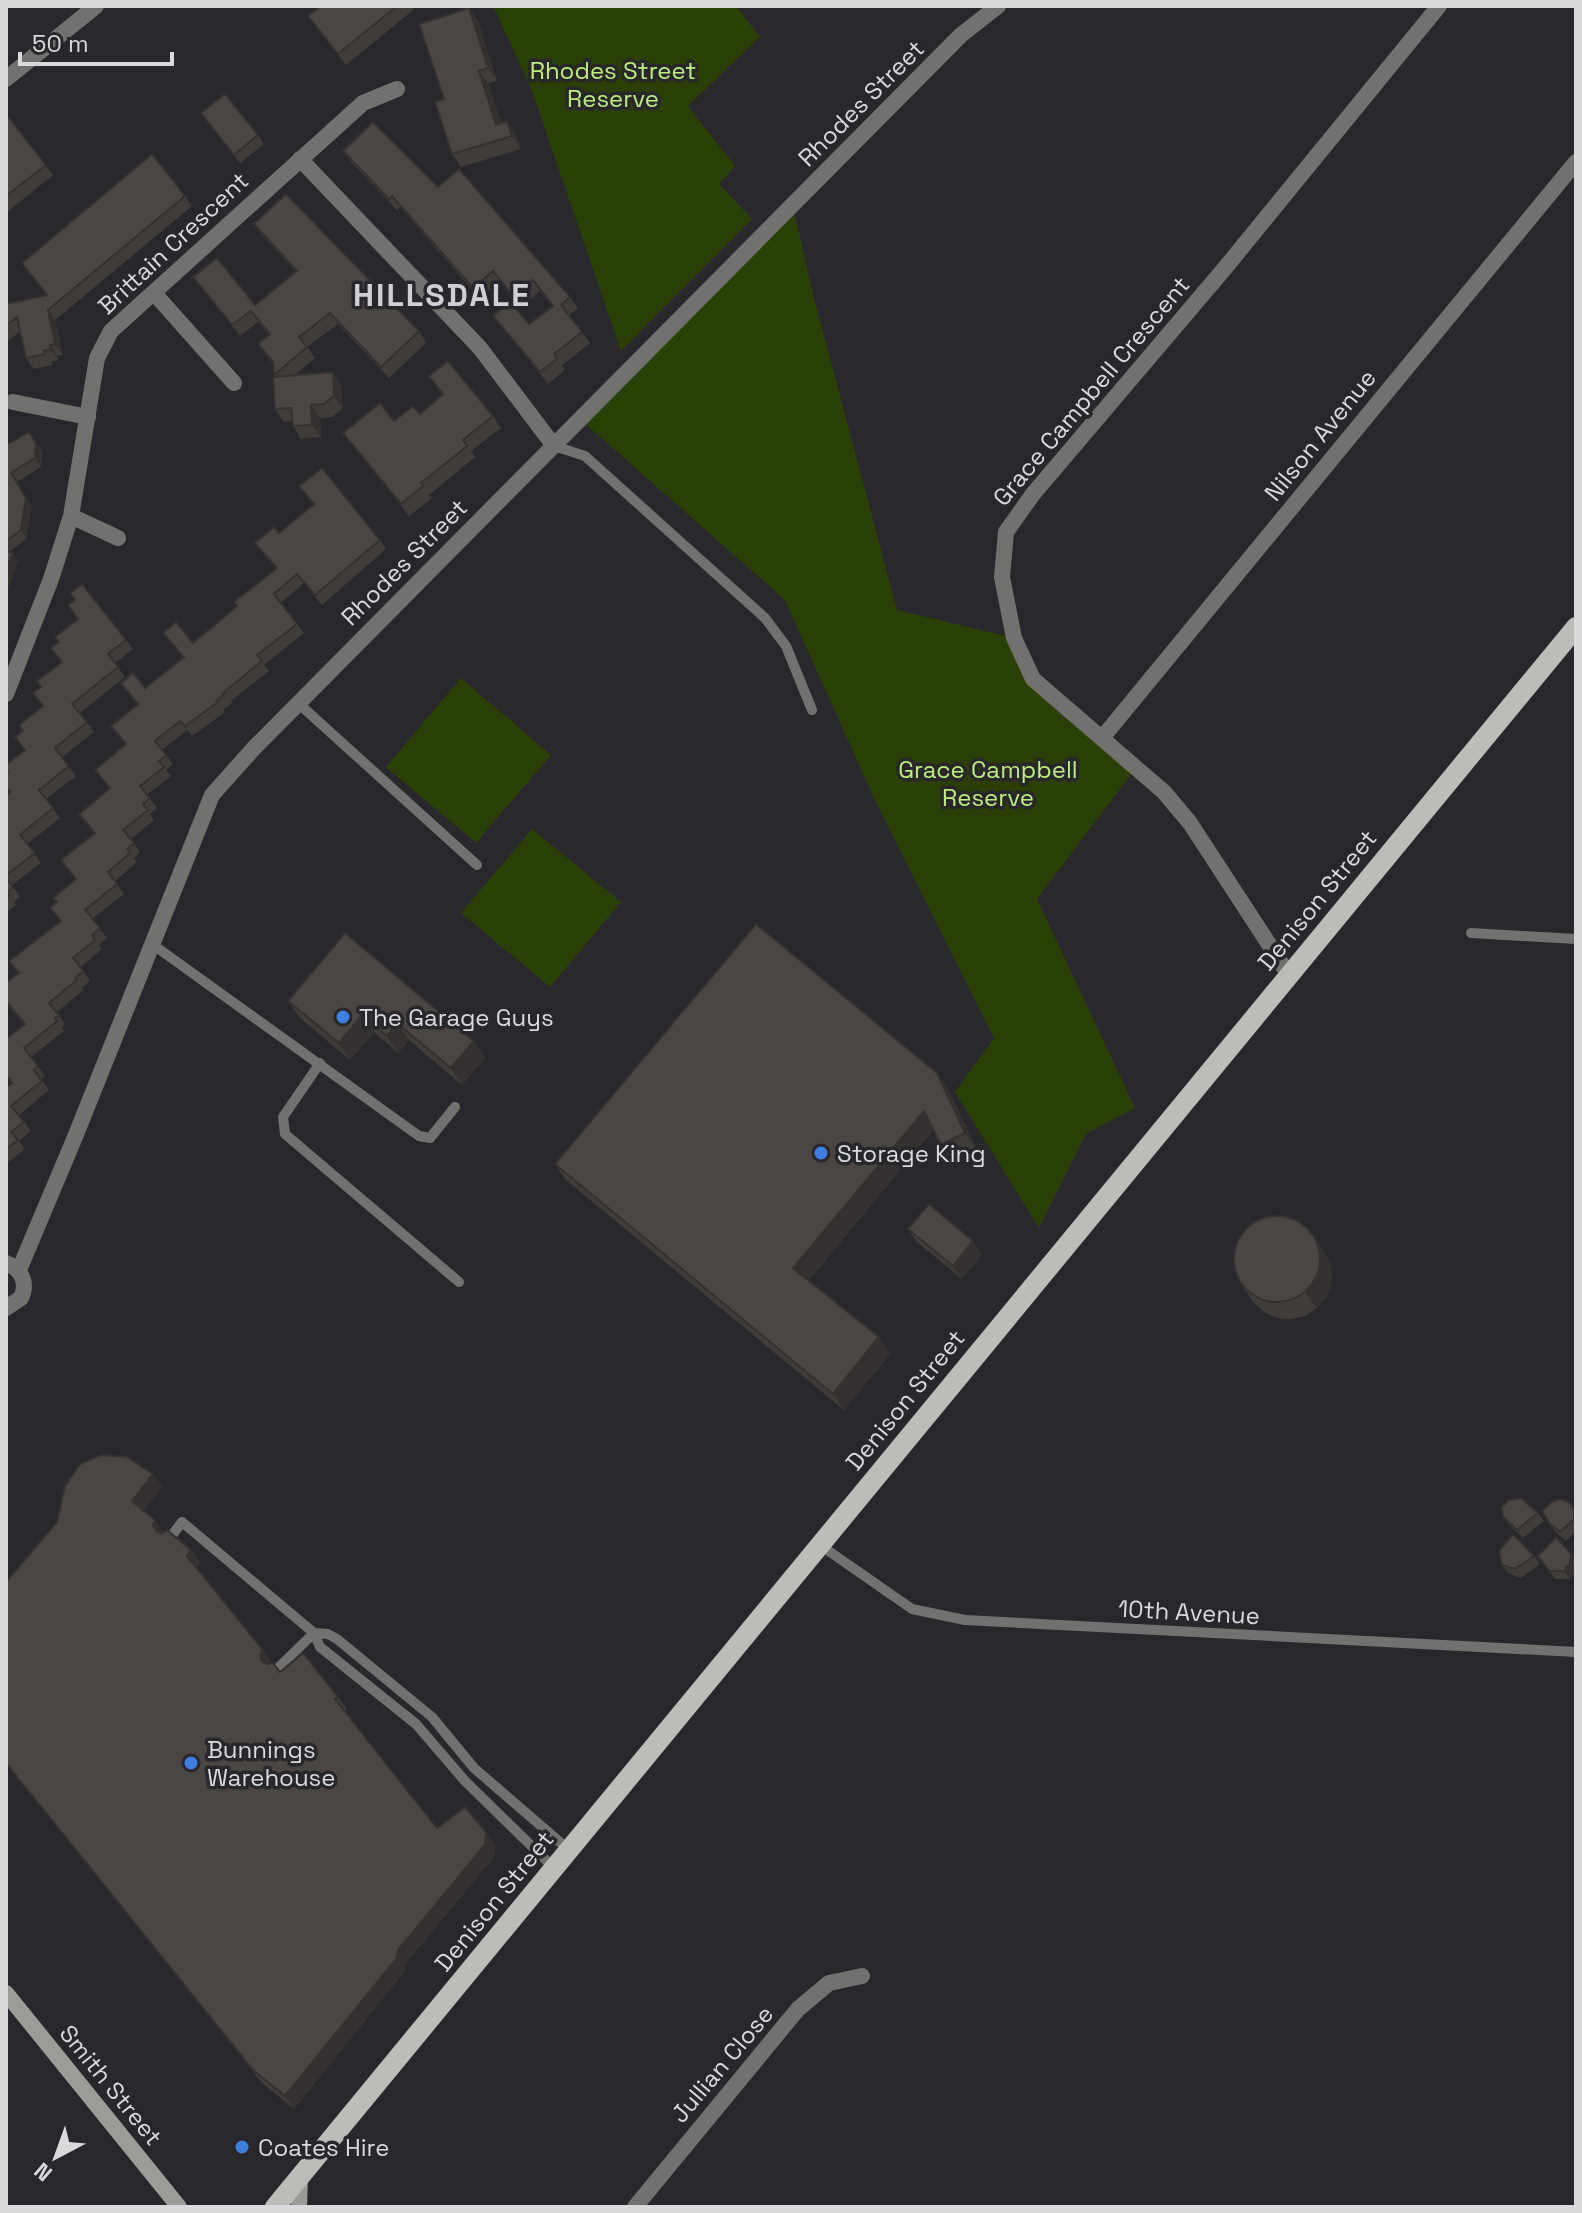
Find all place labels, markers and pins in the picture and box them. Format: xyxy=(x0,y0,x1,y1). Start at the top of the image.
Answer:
place label: The Garage Guys xyxy=(359,1002,554,1033)
marker: The Garage Guys xyxy=(334,1008,352,1026)
place label: Storage King xyxy=(837,1138,986,1169)
marker: Storage King xyxy=(812,1144,830,1162)
place label: Bunnings Warehouse xyxy=(207,1734,335,1793)
marker: Bunnings Warehouse xyxy=(182,1754,200,1772)
place label: Coates Hire xyxy=(258,2132,389,2163)
marker: Coates Hire xyxy=(233,2138,251,2156)

